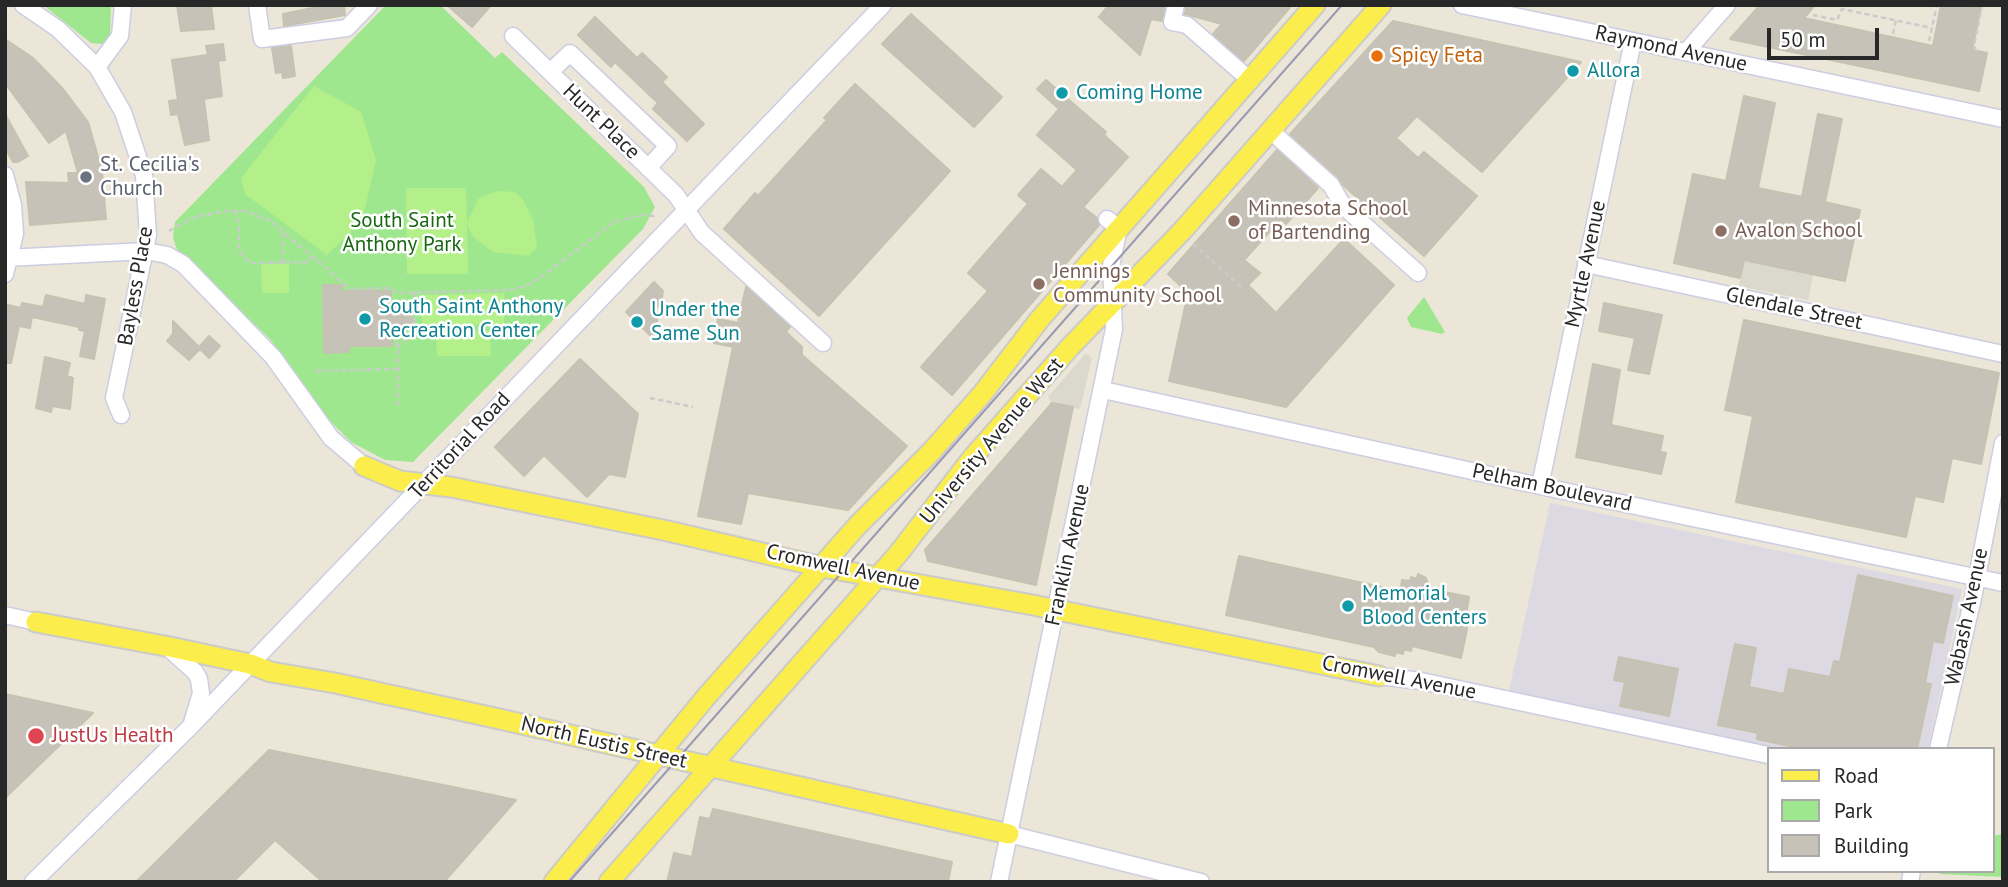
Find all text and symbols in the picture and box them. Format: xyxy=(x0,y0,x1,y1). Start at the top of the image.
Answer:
scale bar xyxy=(1770,14,1882,58)
street label: Raymond Avenue xyxy=(1593,21,1749,77)
text: 50 m xyxy=(1780,26,1826,53)
place label: Spicy Feta xyxy=(1391,43,1483,69)
marker: Spicy Feta xyxy=(1369,48,1385,64)
place label: Allora xyxy=(1587,58,1640,84)
marker: Allora xyxy=(1565,63,1581,79)
street label: Hunt Place xyxy=(557,79,645,165)
place label: Coming Home xyxy=(1076,80,1203,106)
marker: Coming Home xyxy=(1054,85,1070,101)
place label: St. Cecilia's Church xyxy=(100,152,200,202)
marker: St. Cecilia's Church xyxy=(78,169,94,185)
place label: Minnesota School of Bartending xyxy=(1248,196,1408,246)
street label: Myrtle Avenue xyxy=(1560,198,1612,330)
park label: South Saint Anthony Park xyxy=(342,208,462,258)
marker: Minnesota School of Bartending xyxy=(1226,213,1242,229)
place label: Avalon School xyxy=(1735,218,1862,244)
marker: Avalon School xyxy=(1713,223,1729,239)
street label: Bayless Place xyxy=(113,224,159,348)
place label: Jennings Community School xyxy=(1053,259,1221,309)
marker: Jennings Community School xyxy=(1031,276,1047,292)
street label: Glendale Street xyxy=(1723,282,1865,336)
place label: South Saint Anthony Recreation Center xyxy=(379,294,563,344)
place label: Under the Same Sun xyxy=(651,297,740,347)
marker: South Saint Anthony Recreation Center xyxy=(357,311,373,327)
marker: Under the Same Sun xyxy=(629,314,645,330)
street label: University Avenue West xyxy=(915,353,1069,529)
street label: Territorial Road xyxy=(404,387,516,505)
street label: Pelham Boulevard xyxy=(1470,459,1634,517)
street label: Franklin Avenue xyxy=(1041,482,1095,628)
street label: Cromwell Avenue xyxy=(764,539,922,597)
street label: Wabash Avenue xyxy=(1940,546,1994,688)
place label: Memorial Blood Centers xyxy=(1362,581,1487,631)
marker: Memorial Blood Centers xyxy=(1340,598,1356,614)
street label: Cromwell Avenue xyxy=(1320,651,1478,705)
street label: North Eustis Street xyxy=(519,712,689,774)
place label: JustUs Health xyxy=(52,723,173,749)
marker: JustUs Health xyxy=(26,726,46,746)
legend xyxy=(1766,747,1994,873)
text: Road xyxy=(1834,762,1878,789)
text: Park xyxy=(1834,797,1873,824)
text: Building xyxy=(1834,832,1909,859)

